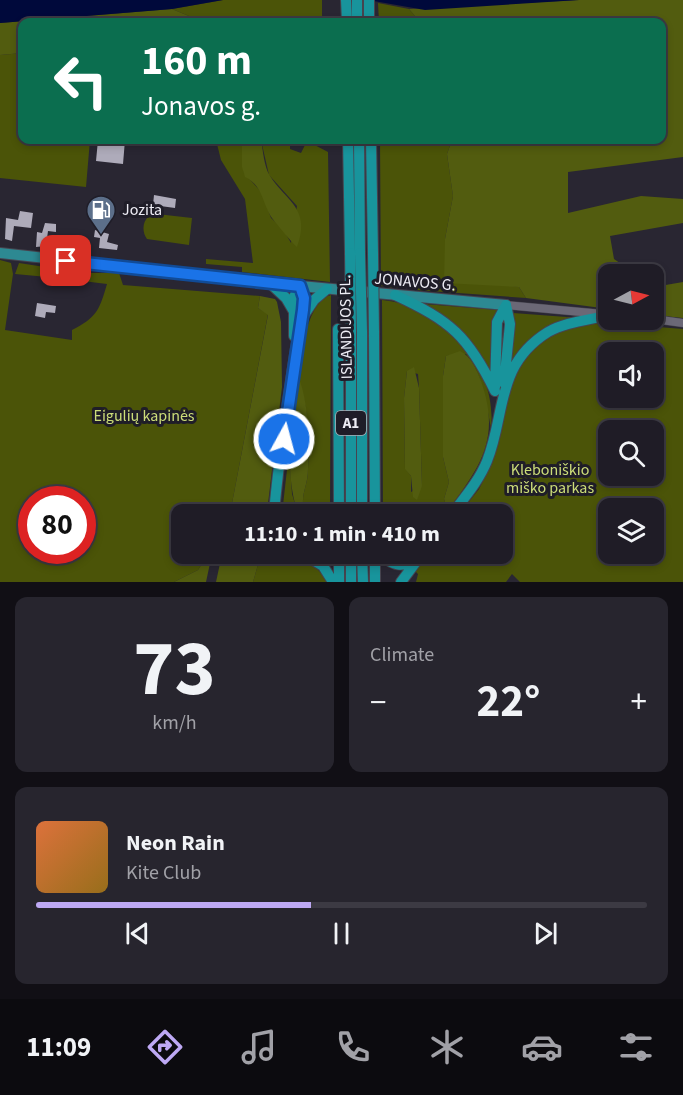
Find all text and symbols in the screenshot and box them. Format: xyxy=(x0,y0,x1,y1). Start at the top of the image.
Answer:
text: 160 m xyxy=(141,31,252,91)
icon: left xyxy=(42,42,120,120)
text: Jonavos g. xyxy=(141,87,261,126)
fuel station icon: Jozita xyxy=(85,194,117,236)
place label: Jozita xyxy=(122,199,162,221)
pin xyxy=(40,235,91,286)
icon: arrive xyxy=(49,244,82,277)
north arrow xyxy=(598,264,664,330)
map controls xyxy=(598,264,664,564)
street label: JONAVOS G. xyxy=(373,267,457,297)
street label: ISLANDIJOS PL. xyxy=(334,275,358,379)
button: sound xyxy=(598,342,664,408)
park label: Eigulių kapinės xyxy=(93,405,195,427)
position arrow xyxy=(252,407,316,471)
road number: A1 xyxy=(336,411,366,435)
button: search xyxy=(598,420,664,486)
park label: Kleboniškio miško parkas xyxy=(506,459,594,499)
speed limit sign: 80 xyxy=(18,486,96,564)
button: layers xyxy=(598,498,664,564)
text: 11:10 · 1 min · 410 m xyxy=(244,518,440,550)
text: 73 xyxy=(133,614,216,725)
text: Climate xyxy=(370,641,434,669)
text: 22° xyxy=(477,670,540,734)
text: − xyxy=(370,679,386,726)
text: + xyxy=(631,679,647,726)
text: km/h xyxy=(152,709,197,737)
text: Neon Rain xyxy=(126,827,225,859)
text: Kite Club xyxy=(126,859,201,887)
icon: previous xyxy=(121,917,154,950)
icon: pause xyxy=(325,917,358,950)
icon: next xyxy=(529,917,562,950)
icon: directions xyxy=(144,1026,186,1068)
icon: music xyxy=(238,1026,280,1068)
icon: phone xyxy=(332,1026,374,1068)
icon: climate xyxy=(426,1026,468,1068)
icon: car xyxy=(521,1026,563,1068)
icon: filters xyxy=(615,1026,657,1068)
text: 11:09 xyxy=(26,1028,91,1067)

